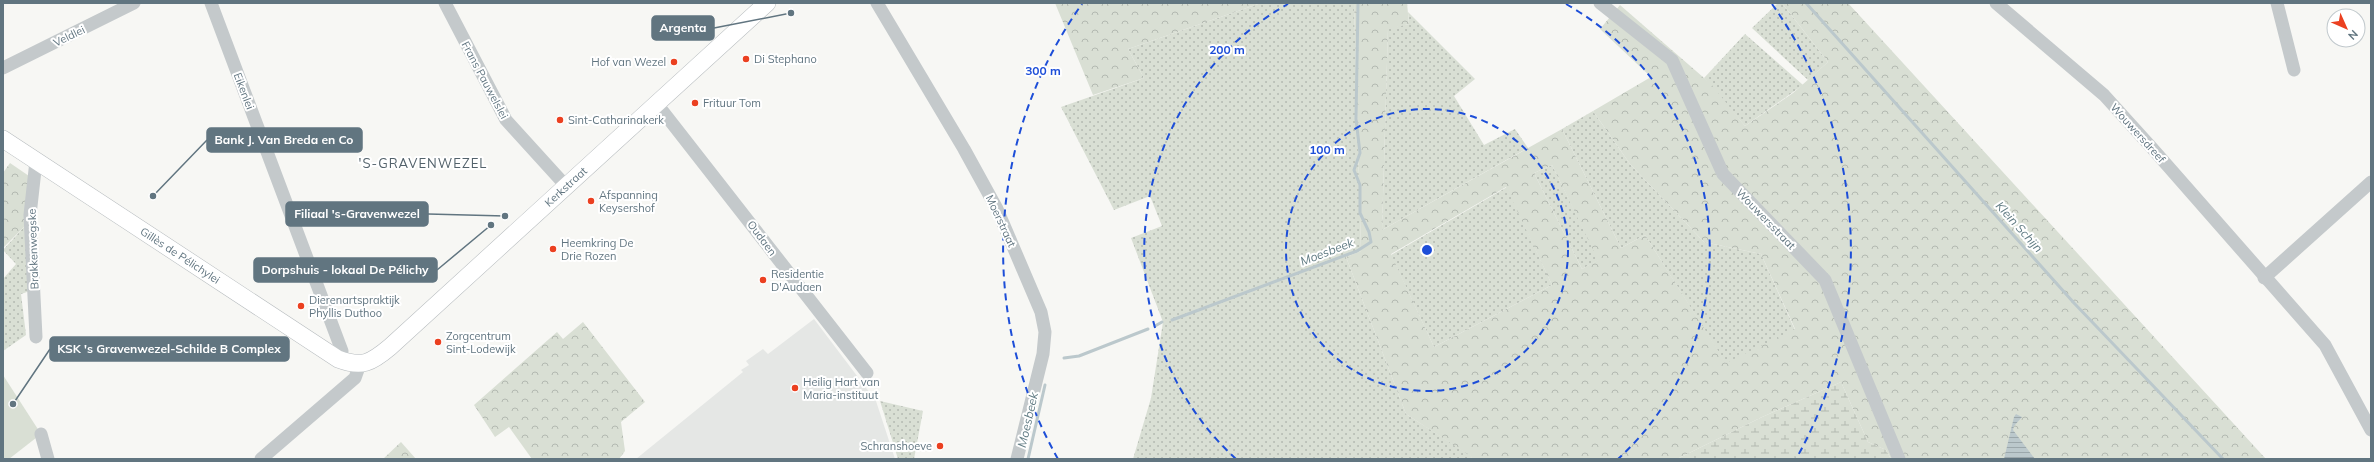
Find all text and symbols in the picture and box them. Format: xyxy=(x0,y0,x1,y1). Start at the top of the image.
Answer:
north arrow xyxy=(2326,8,2366,48)
callout: Argenta xyxy=(652,16,714,40)
text: Argenta xyxy=(660,20,706,35)
street label: Veldlei xyxy=(51,22,87,50)
text: N xyxy=(2345,27,2361,43)
street label: Frans Pauwelslei xyxy=(459,39,511,121)
text: 200 m xyxy=(1209,42,1245,57)
place label: Di Stephano xyxy=(754,52,817,66)
marker: Di Stephano xyxy=(741,54,751,64)
place label: Hof van Wezel xyxy=(591,55,666,69)
marker: Hof van Wezel xyxy=(669,57,679,67)
text: 300 m xyxy=(1025,63,1061,78)
street label: Eikenlei xyxy=(231,71,257,111)
place label: Frituur Tom xyxy=(703,96,761,110)
marker: Frituur Tom xyxy=(690,98,700,108)
street label: Wouwersdreef xyxy=(2108,100,2169,166)
place label: Sint-Catharinakerk xyxy=(568,113,664,127)
marker: Sint-Catharinakerk xyxy=(555,115,565,125)
callout: Bank J. Van Breda en Co xyxy=(207,128,362,152)
text: Bank J. Van Breda en Co xyxy=(215,132,353,147)
text: 100 m xyxy=(1309,142,1345,157)
district label: 'S-GRAVENWEZEL xyxy=(359,155,487,171)
street label: Kerkstraat xyxy=(542,164,590,210)
street label: Wouwersstraat xyxy=(1733,186,1799,252)
place label: Afspanning Keysershof xyxy=(599,188,658,215)
street label: Moerstraat xyxy=(983,193,1019,249)
marker: Afspanning Keysershof xyxy=(586,196,596,206)
water label: Klein Schijn xyxy=(1993,198,2046,255)
callout: Filiaal 's-Gravenwezel xyxy=(286,202,428,226)
text: Filiaal 's-Gravenwezel xyxy=(294,206,420,221)
street label: Brakkenwegske xyxy=(25,208,41,290)
street label: Oudaen xyxy=(744,218,780,258)
street label: Gillès de Pélichylei xyxy=(138,224,223,287)
water label: Moesbeek xyxy=(1298,234,1356,269)
place label: Heemkring De Drie Rozen xyxy=(561,236,633,263)
centre of rings xyxy=(1420,243,1434,257)
marker: Heemkring De Drie Rozen xyxy=(548,244,558,254)
callout: Dorpshuis - lokaal De Pélichy xyxy=(254,258,437,282)
text: Dorpshuis - lokaal De Pélichy xyxy=(261,262,429,277)
place label: Residentie D'Audaen xyxy=(771,267,824,294)
marker: Residentie D'Audaen xyxy=(758,275,768,285)
place label: Dierenartspraktijk Phyllis Duthoo xyxy=(309,293,400,320)
marker: Dierenartspraktijk Phyllis Duthoo xyxy=(296,301,306,311)
place label: Zorgcentrum Sint-Lodewijk xyxy=(446,329,516,356)
callout: KSK 's Gravenwezel-Schilde B Complex xyxy=(50,337,289,361)
marker: Zorgcentrum Sint-Lodewijk xyxy=(433,337,443,347)
text: KSK 's Gravenwezel-Schilde B Complex xyxy=(57,341,281,356)
place label: Heilig Hart van Maria-instituut xyxy=(803,375,880,402)
marker: Heilig Hart van Maria-instituut xyxy=(790,383,800,393)
water label: Moesbeek xyxy=(1014,390,1041,449)
place label: Schranshoeve xyxy=(860,439,932,453)
marker: Schranshoeve xyxy=(935,441,945,451)

